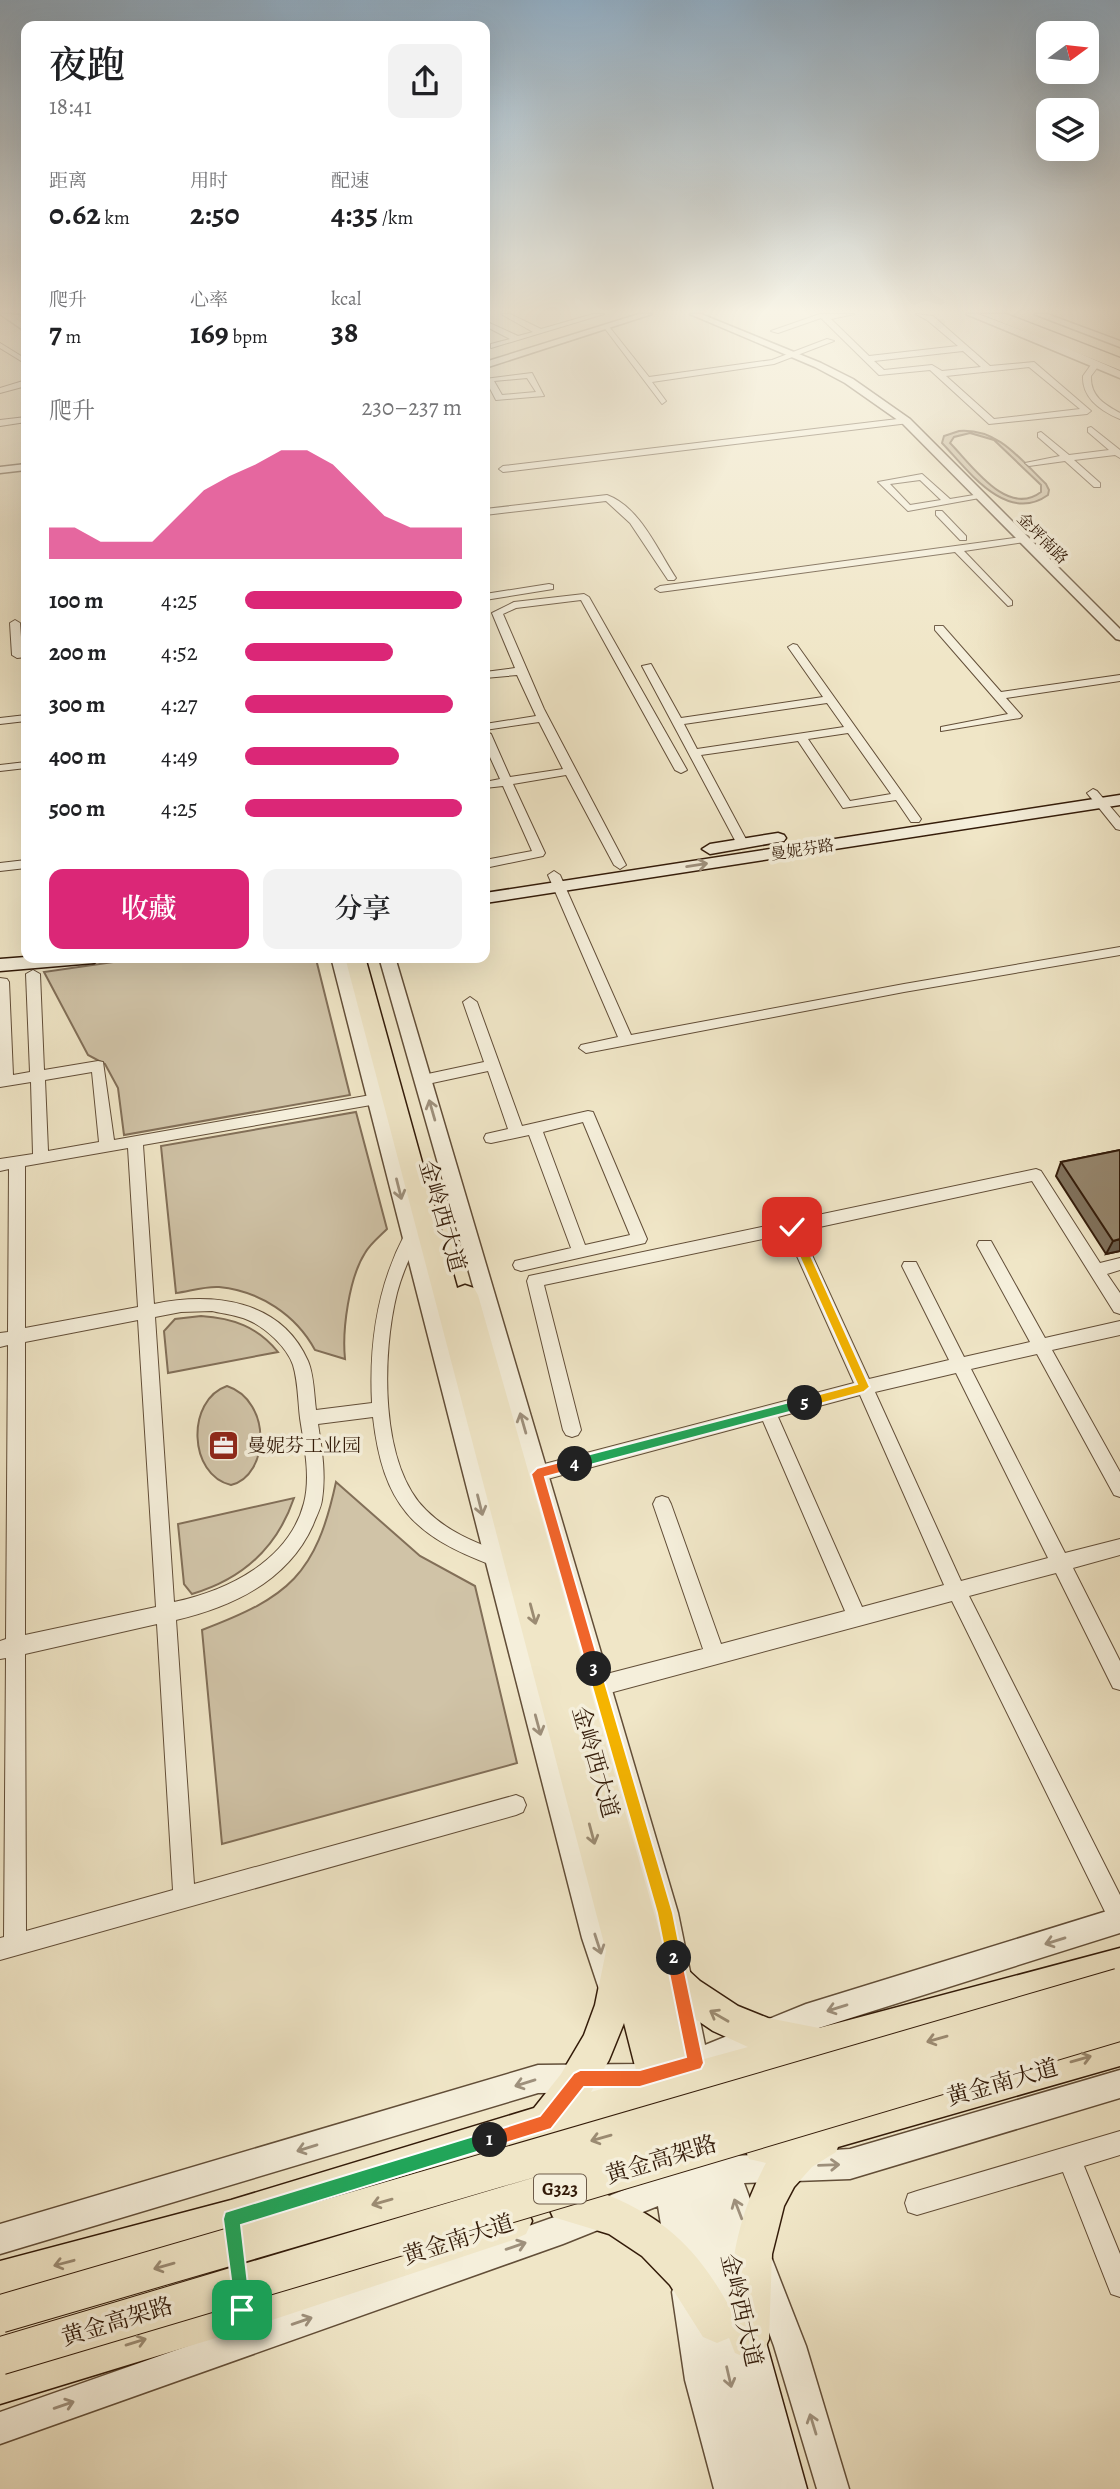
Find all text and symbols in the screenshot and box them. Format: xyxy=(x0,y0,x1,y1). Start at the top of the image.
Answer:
north arrow xyxy=(1036,21,1099,84)
map controls xyxy=(1036,21,1099,161)
text: 夜跑 xyxy=(49,39,125,91)
button: share xyxy=(388,44,462,118)
text: 18:41 xyxy=(49,91,92,122)
button: layers xyxy=(1036,98,1099,161)
text: 距离 xyxy=(49,168,87,194)
text: 用时 xyxy=(190,168,228,194)
text: 配速 xyxy=(331,168,369,194)
text: 0.62 xyxy=(49,194,101,234)
text: 2:50 xyxy=(190,194,240,234)
text: 4:35 xyxy=(331,194,378,234)
text: km xyxy=(101,205,130,231)
text: /km xyxy=(378,205,413,231)
text: kcal xyxy=(331,286,361,312)
text: 爬升 xyxy=(49,287,87,313)
text: 心率 xyxy=(190,287,228,313)
text: 38 xyxy=(331,312,358,352)
text: 7 xyxy=(49,313,62,353)
text: 169 xyxy=(190,313,229,353)
text: m xyxy=(62,324,81,350)
text: bpm xyxy=(229,324,268,350)
text: 230–237 m xyxy=(361,392,462,423)
text: 爬升 xyxy=(49,395,95,426)
street label: 金坪南路 xyxy=(1012,508,1073,569)
text: 100 m xyxy=(49,585,104,616)
text: 4:25 xyxy=(161,585,198,616)
text: 200 m xyxy=(49,637,107,668)
text: 4:52 xyxy=(161,637,198,668)
text: 300 m xyxy=(49,689,105,720)
text: 4:27 xyxy=(161,689,197,720)
text: 400 m xyxy=(49,741,106,772)
text: 4:49 xyxy=(161,741,198,772)
text: 500 m xyxy=(49,793,105,824)
text: 4:25 xyxy=(161,793,198,824)
street label: 曼妮芬路 xyxy=(769,834,835,866)
one-way arrow xyxy=(686,858,708,871)
button: 收藏 xyxy=(49,869,249,949)
button: 分享 xyxy=(263,869,462,949)
one-way arrow xyxy=(425,1100,438,1122)
street label: 金岭西大道 xyxy=(412,1157,473,1276)
one-way arrow xyxy=(393,1178,406,1200)
pin xyxy=(762,1197,822,1257)
icon: check xyxy=(773,1208,811,1246)
pin: 5 xyxy=(788,1386,822,1420)
text: 5 xyxy=(800,1389,809,1415)
one-way arrow xyxy=(515,1412,528,1434)
office icon: 曼妮芬工业园 xyxy=(207,1428,241,1462)
place label: 曼妮芬工业园 xyxy=(247,1433,361,1459)
pin: 4 xyxy=(558,1446,592,1482)
text: 4 xyxy=(570,1450,579,1476)
one-way arrow xyxy=(474,1493,487,1516)
one-way arrow xyxy=(527,1603,540,1625)
pin: 3 xyxy=(576,1652,612,1686)
text: 3 xyxy=(589,1655,598,1681)
street label: 金岭西大道 xyxy=(565,1703,626,1822)
one-way arrow xyxy=(532,1713,545,1735)
one-way arrow xyxy=(586,1822,599,1845)
one-way arrow xyxy=(592,1933,605,1955)
one-way arrow xyxy=(1044,1935,1066,1948)
pin: 2 xyxy=(656,1940,692,1976)
text: 2 xyxy=(669,1944,678,1970)
one-way arrow xyxy=(827,2002,849,2015)
one-way arrow xyxy=(710,2009,730,2023)
one-way arrow xyxy=(926,2034,948,2047)
street label: 黄金南大道 xyxy=(943,2052,1062,2113)
one-way arrow xyxy=(1069,2052,1091,2065)
one-way arrow xyxy=(514,2078,536,2091)
pin: 1 xyxy=(472,2122,508,2158)
text: 1 xyxy=(486,2126,493,2152)
street label: 黄金高架路 xyxy=(602,2128,721,2191)
one-way arrow xyxy=(590,2132,612,2145)
one-way arrow xyxy=(296,2143,318,2156)
one-way arrow xyxy=(817,2158,840,2171)
road number: G323 xyxy=(534,2174,586,2204)
one-way arrow xyxy=(372,2196,394,2209)
one-way arrow xyxy=(731,2198,744,2220)
street label: 黄金南大道 xyxy=(399,2207,518,2272)
one-way arrow xyxy=(505,2238,527,2251)
street label: 金岭西大道 xyxy=(713,2251,770,2370)
one-way arrow xyxy=(53,2257,76,2270)
one-way arrow xyxy=(153,2260,175,2273)
pin xyxy=(212,2280,272,2340)
street label: 黄金高架路 xyxy=(58,2290,177,2353)
icon: arrive xyxy=(223,2291,261,2329)
one-way arrow xyxy=(290,2314,312,2326)
one-way arrow xyxy=(124,2335,146,2348)
one-way arrow xyxy=(723,2366,736,2388)
one-way arrow xyxy=(53,2398,75,2411)
one-way arrow xyxy=(805,2413,818,2435)

